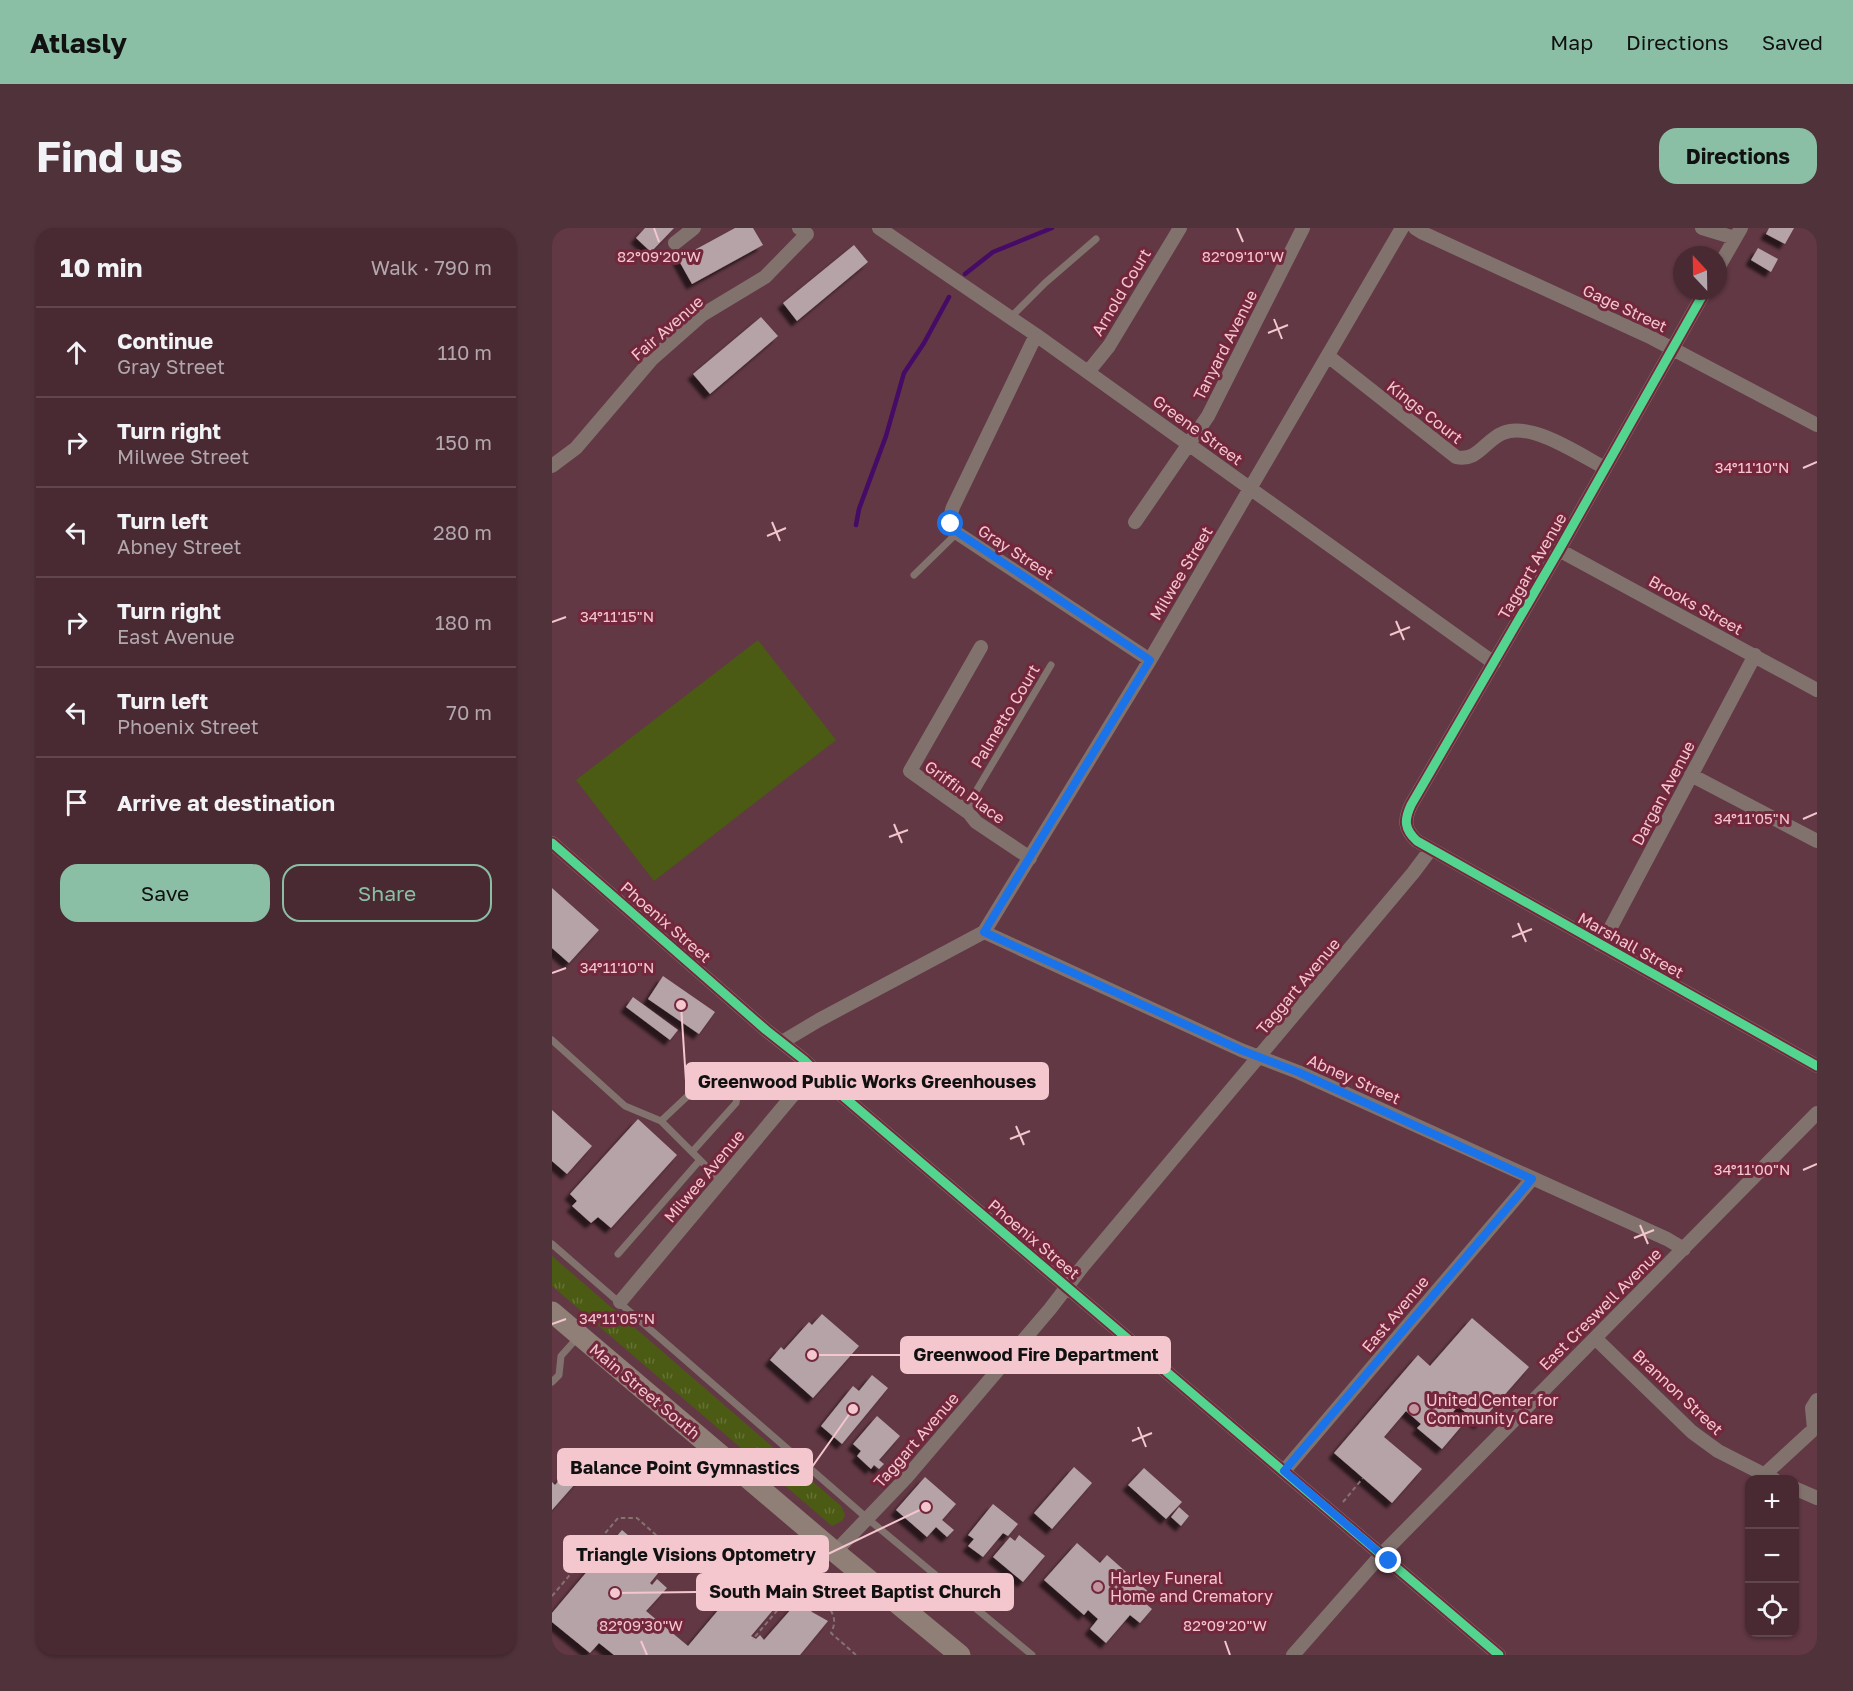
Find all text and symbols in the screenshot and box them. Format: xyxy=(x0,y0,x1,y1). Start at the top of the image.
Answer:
text: Atlasly xyxy=(30,26,127,59)
text: Map xyxy=(1550,29,1593,55)
text: Directions xyxy=(1626,29,1729,55)
text: Saved xyxy=(1762,29,1823,55)
button: Directions xyxy=(1659,128,1817,184)
text: Find us xyxy=(36,131,183,181)
street label: Arnold Court xyxy=(1087,245,1155,339)
north arrow xyxy=(1673,246,1727,300)
text: 82°09'20"W xyxy=(617,247,701,265)
text: 82°09'10"W xyxy=(1202,247,1284,265)
text: 10 min xyxy=(60,252,142,283)
text: Walk · 790 m xyxy=(371,255,492,279)
street label: Gage Street xyxy=(1580,280,1670,336)
street label: Tanyard Avenue xyxy=(1189,287,1261,403)
street label: Fair Avenue xyxy=(627,291,707,365)
text: Continue xyxy=(117,327,213,354)
icon: ahead xyxy=(60,336,93,369)
text: 110 m xyxy=(438,340,492,364)
text: Gray Street xyxy=(117,354,225,378)
street label: Kings Court xyxy=(1383,376,1467,448)
street label: Greene Street xyxy=(1149,391,1247,469)
text: Turn right xyxy=(117,417,221,444)
icon: right xyxy=(60,426,93,459)
text: 150 m xyxy=(436,430,492,454)
text: Milwee Street xyxy=(117,444,249,468)
text: 34°11'10"N xyxy=(1715,458,1789,476)
text: Turn left xyxy=(117,507,208,534)
street label: Taggart Avenue xyxy=(1493,509,1571,623)
route start xyxy=(937,510,963,536)
icon: left xyxy=(60,516,93,549)
text: 280 m xyxy=(433,520,492,544)
street label: Gray Street xyxy=(974,520,1058,584)
street label: Milwee Street xyxy=(1145,523,1217,623)
text: Abney Street xyxy=(117,534,242,558)
street label: Brooks Street xyxy=(1645,571,1747,639)
text: Turn right xyxy=(117,597,221,624)
icon: right xyxy=(60,606,93,639)
text: 34°11'15"N xyxy=(580,607,654,625)
text: 180 m xyxy=(435,610,492,634)
text: East Avenue xyxy=(117,624,235,648)
street label: Palmetto Court xyxy=(966,661,1044,771)
text: Turn left xyxy=(117,687,208,714)
icon: left xyxy=(60,696,93,729)
text: 70 m xyxy=(446,700,492,724)
text: Phoenix Street xyxy=(117,714,259,738)
street label: Dargan Avenue xyxy=(1627,737,1699,849)
street label: Griffin Place xyxy=(921,756,1009,828)
icon: arrive xyxy=(60,786,93,819)
text: Arrive at destination xyxy=(117,789,335,816)
text: 34°11'05"N xyxy=(1714,809,1790,827)
button: Save xyxy=(60,864,270,922)
button: Share xyxy=(282,864,492,922)
street label: Phoenix Street xyxy=(617,877,715,967)
street label: Marshall Street xyxy=(1575,908,1687,982)
street label: Taggart Avenue xyxy=(1252,934,1344,1038)
text: 34°11'10"N xyxy=(580,958,654,976)
street label: Abney Street xyxy=(1304,1050,1404,1108)
callout: Greenwood Public Works Greenhouses xyxy=(686,1063,1048,1099)
text: Greenwood Public Works Greenhouses xyxy=(698,1070,1036,1092)
street label: Milwee Avenue xyxy=(659,1126,749,1226)
text: 34°11'00"N xyxy=(1714,1160,1790,1178)
street label: Phoenix Street xyxy=(984,1195,1084,1283)
street label: East Creswell Avenue xyxy=(1535,1244,1665,1374)
street label: East Avenue xyxy=(1357,1272,1433,1356)
text: 34°11'05"N xyxy=(579,1309,655,1327)
callout: Greenwood Fire Department xyxy=(901,1337,1170,1373)
street label: Main Street South xyxy=(586,1339,704,1443)
text: Greenwood Fire Department xyxy=(913,1343,1159,1365)
street label: Brannon Street xyxy=(1629,1345,1727,1439)
street label: Taggart Avenue xyxy=(869,1388,963,1492)
place label: United Center for Community Care xyxy=(1426,1390,1559,1428)
marker: United Center for Community Care xyxy=(1407,1402,1421,1416)
callout: Balance Point Gymnastics xyxy=(558,1449,812,1485)
text: Balance Point Gymnastics xyxy=(570,1456,800,1478)
map controls xyxy=(1745,1475,1799,1637)
button: + xyxy=(1745,1475,1799,1529)
button: − xyxy=(1745,1529,1799,1583)
callout: Triangle Visions Optometry xyxy=(564,1536,828,1572)
text: Triangle Visions Optometry xyxy=(576,1543,816,1565)
route end xyxy=(1375,1547,1401,1573)
place label: Harley Funeral Home and Crematory xyxy=(1110,1568,1273,1606)
callout: South Main Street Baptist Church xyxy=(697,1574,1013,1610)
text: South Main Street Baptist Church xyxy=(709,1580,1001,1602)
marker: Harley Funeral Home and Crematory xyxy=(1091,1580,1105,1594)
button: locate xyxy=(1745,1583,1799,1637)
text: 82°09'30"W xyxy=(599,1616,683,1634)
text: 82°09'20"W xyxy=(1183,1616,1267,1634)

